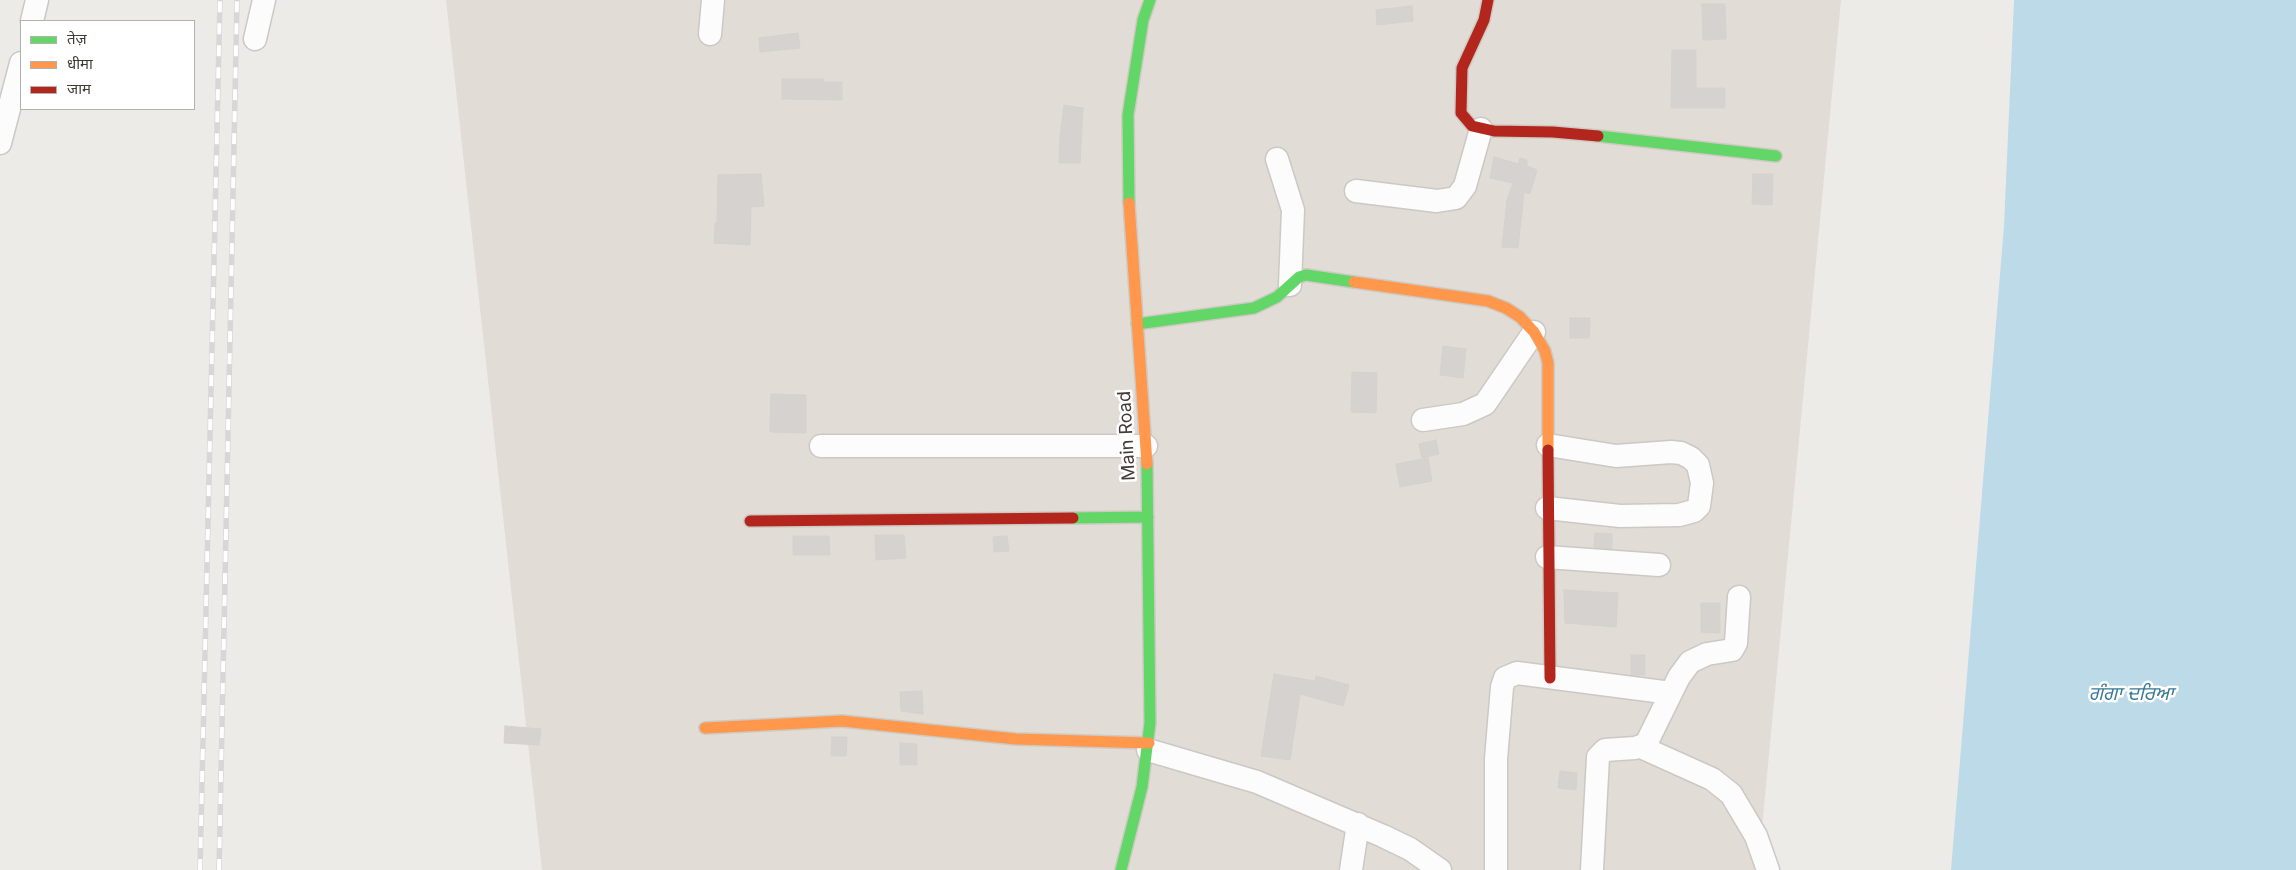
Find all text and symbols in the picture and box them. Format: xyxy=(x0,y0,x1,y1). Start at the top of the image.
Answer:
legend xyxy=(20,20,195,110)
text: तेज़ xyxy=(67,29,87,48)
text: धीमा xyxy=(67,54,93,73)
text: जाम xyxy=(67,79,91,98)
street label: Main Road xyxy=(1114,391,1140,481)
water label: ਗੰਗਾ ਦਰਿਆ xyxy=(2089,683,2173,705)

